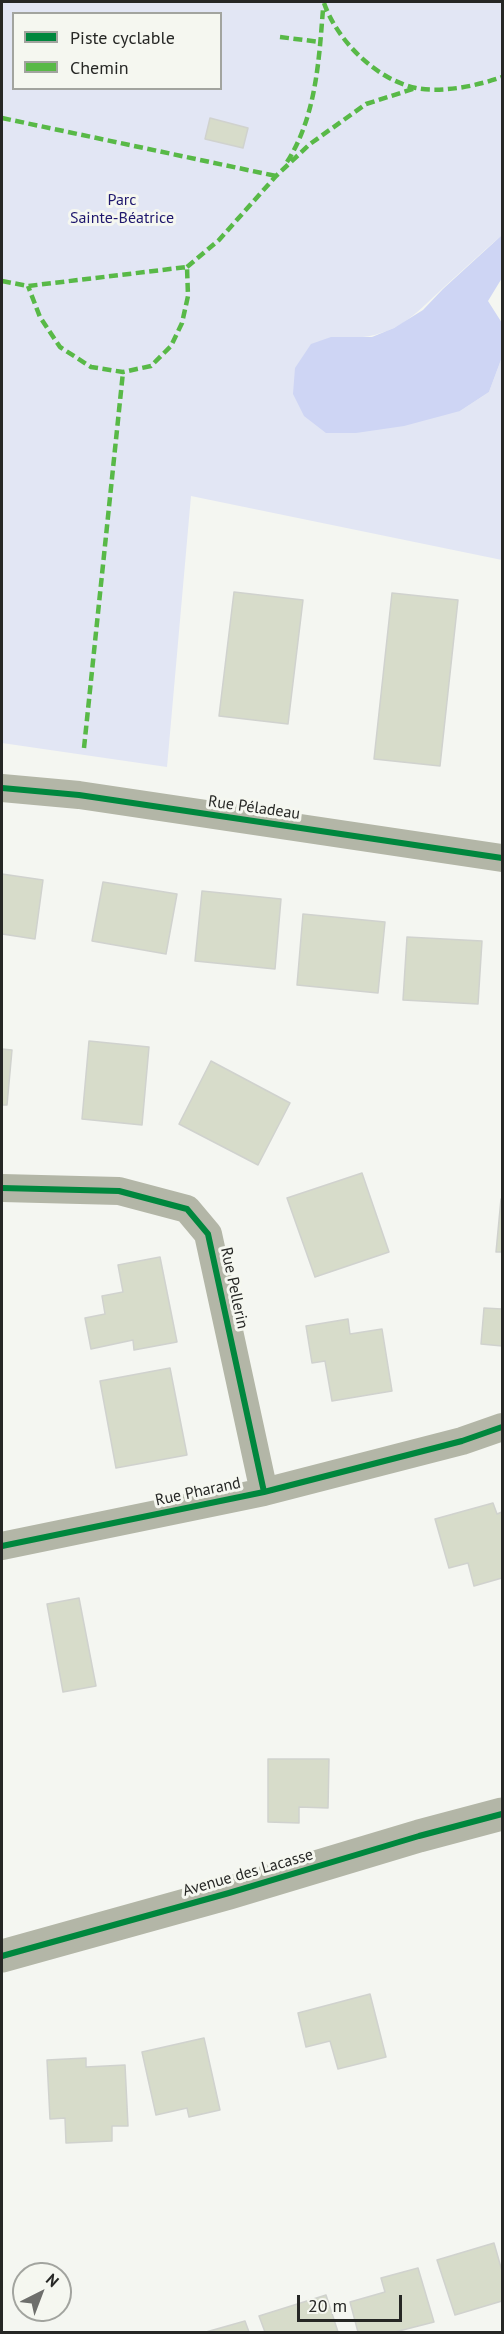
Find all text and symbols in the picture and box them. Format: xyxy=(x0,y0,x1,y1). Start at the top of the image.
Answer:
legend xyxy=(12,12,222,90)
text: Piste cyclable xyxy=(70,26,175,49)
text: Chemin xyxy=(70,56,129,79)
park label: Parc Sainte-Béatrice xyxy=(70,190,174,228)
street label: Rue Péladeau xyxy=(207,792,301,824)
street label: Rue Pellerin xyxy=(216,1245,252,1331)
street label: Rue Pharand xyxy=(154,1474,242,1510)
street label: Avenue des Lacasse xyxy=(181,1845,315,1901)
north arrow xyxy=(12,2262,72,2322)
text: N xyxy=(42,2269,63,2291)
scale bar xyxy=(300,2283,405,2321)
text: 20 m xyxy=(308,2294,347,2317)

